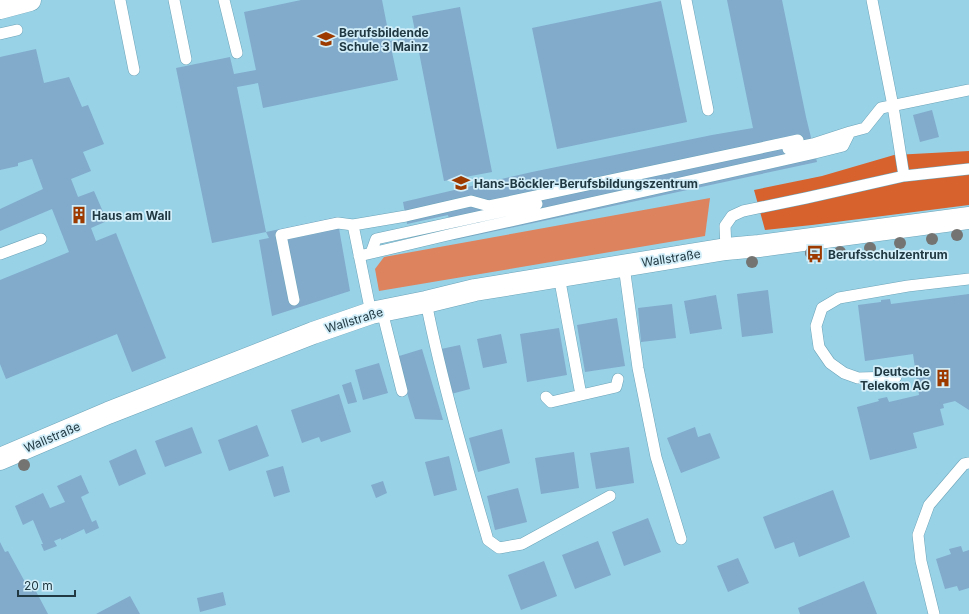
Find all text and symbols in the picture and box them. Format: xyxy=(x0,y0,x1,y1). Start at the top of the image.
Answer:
place label: Berufsbildende Schule 3 Mainz xyxy=(339,25,429,54)
school or university icon: Berufsbildende Schule 3 Mainz xyxy=(316,29,336,49)
school or university icon: Hans-Böckler-Berufsbildungszentrum xyxy=(451,173,471,193)
place label: Hans-Böckler-Berufsbildungszentrum xyxy=(474,176,698,191)
building icon: Haus am Wall xyxy=(69,205,89,225)
place label: Haus am Wall xyxy=(92,208,171,223)
bus stop icon: Berufsschulzentrum xyxy=(805,244,825,264)
street label: Wallstraße xyxy=(640,246,702,270)
place label: Berufsschulzentrum xyxy=(828,247,948,262)
street label: Wallstraße xyxy=(323,304,385,336)
place label: Deutsche Telekom AG xyxy=(860,364,930,393)
building icon: Deutsche Telekom AG xyxy=(933,368,953,388)
street label: Wallstraße xyxy=(22,418,82,456)
scale bar xyxy=(18,572,75,598)
text: 20 m xyxy=(24,578,53,593)

